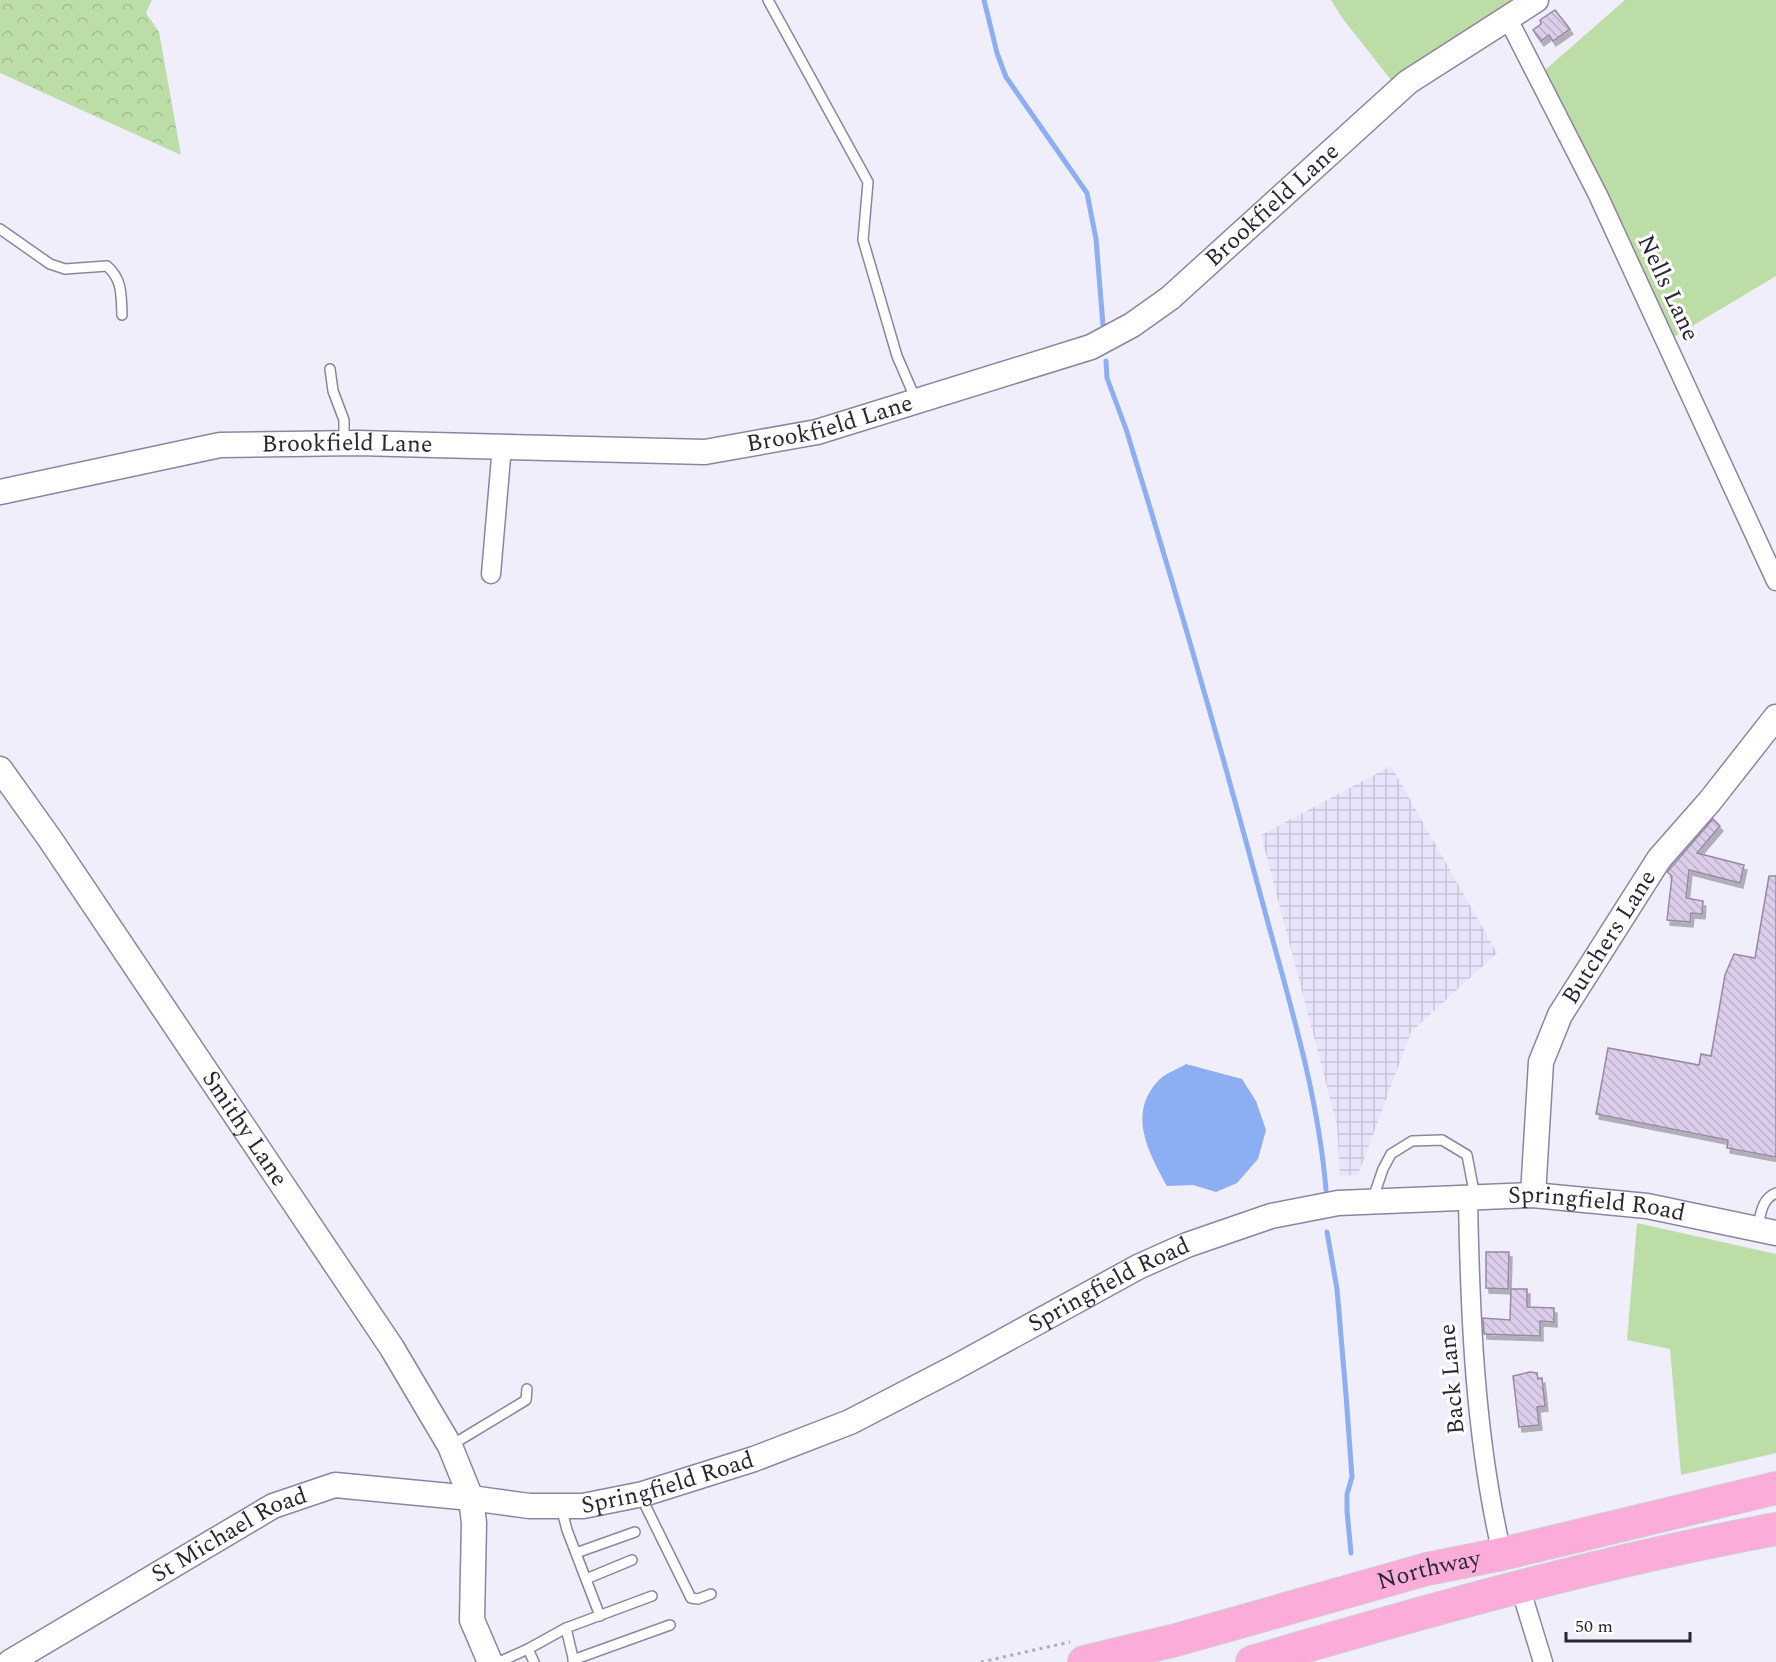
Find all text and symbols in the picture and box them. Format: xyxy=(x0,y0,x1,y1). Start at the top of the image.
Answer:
street label: Brookfield Lane xyxy=(1197,134,1348,276)
street label: Nells Lane xyxy=(1628,229,1708,347)
street label: Brookfield Lane xyxy=(744,385,917,462)
street label: Brookfield Lane xyxy=(261,425,433,463)
street label: Butchers Lane xyxy=(1553,863,1666,1012)
street label: Smithy Lane xyxy=(193,1063,297,1194)
street label: Springfield Road xyxy=(1507,1177,1688,1232)
street label: Springfield Road xyxy=(1021,1228,1196,1342)
street label: Back Lane xyxy=(1429,1322,1475,1436)
street label: Springfield Road xyxy=(578,1442,759,1524)
street label: St Michael Road xyxy=(144,1478,312,1592)
street label: Northway xyxy=(1373,1540,1485,1600)
scale bar xyxy=(1566,1605,1690,1643)
text: 50 m xyxy=(1575,1613,1613,1640)

